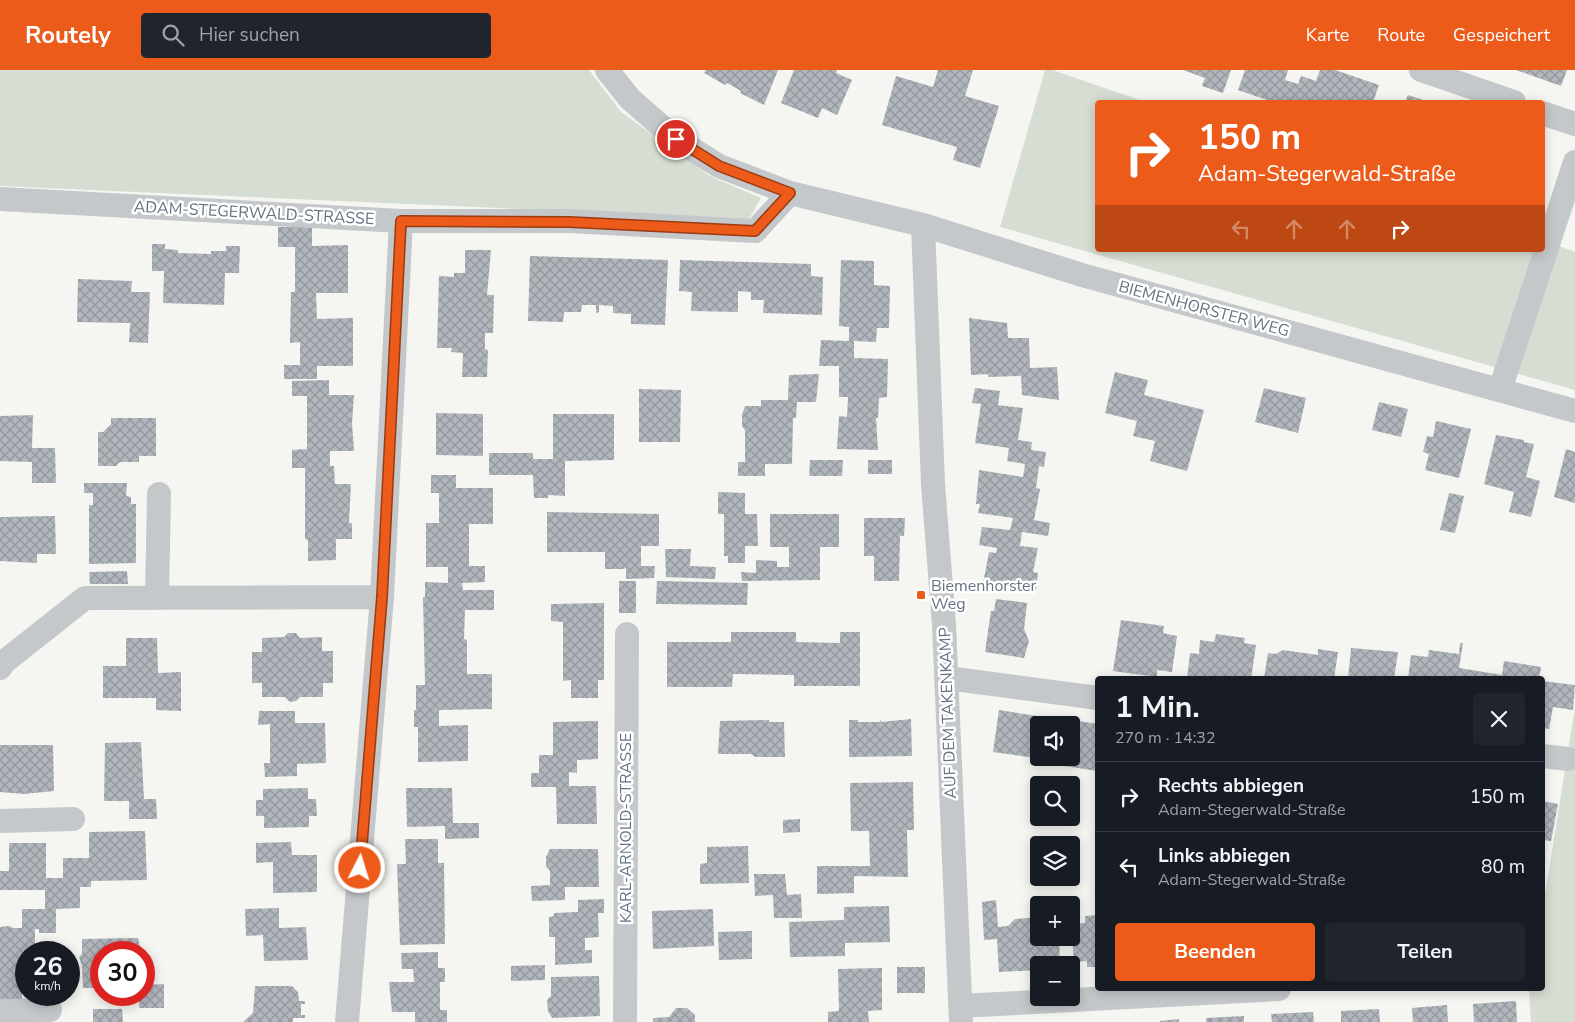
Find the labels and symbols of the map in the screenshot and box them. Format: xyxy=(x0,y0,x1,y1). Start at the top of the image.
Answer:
pin xyxy=(655,118,697,160)
street label: ADAM-STEGERWALD-STRASSE xyxy=(133,196,375,230)
street label: BIEMENHORSTER WEG xyxy=(1116,276,1292,342)
place label: Biemenhorster Weg xyxy=(931,575,1037,615)
marker: Biemenhorster Weg xyxy=(915,589,927,601)
street label: AUF DEM TAKENKAMP xyxy=(934,627,962,799)
street label: KARL-ARNOLD-STRASSE xyxy=(615,733,637,923)
position arrow xyxy=(333,841,385,893)
speed limit sign: 30 xyxy=(90,941,155,1006)

